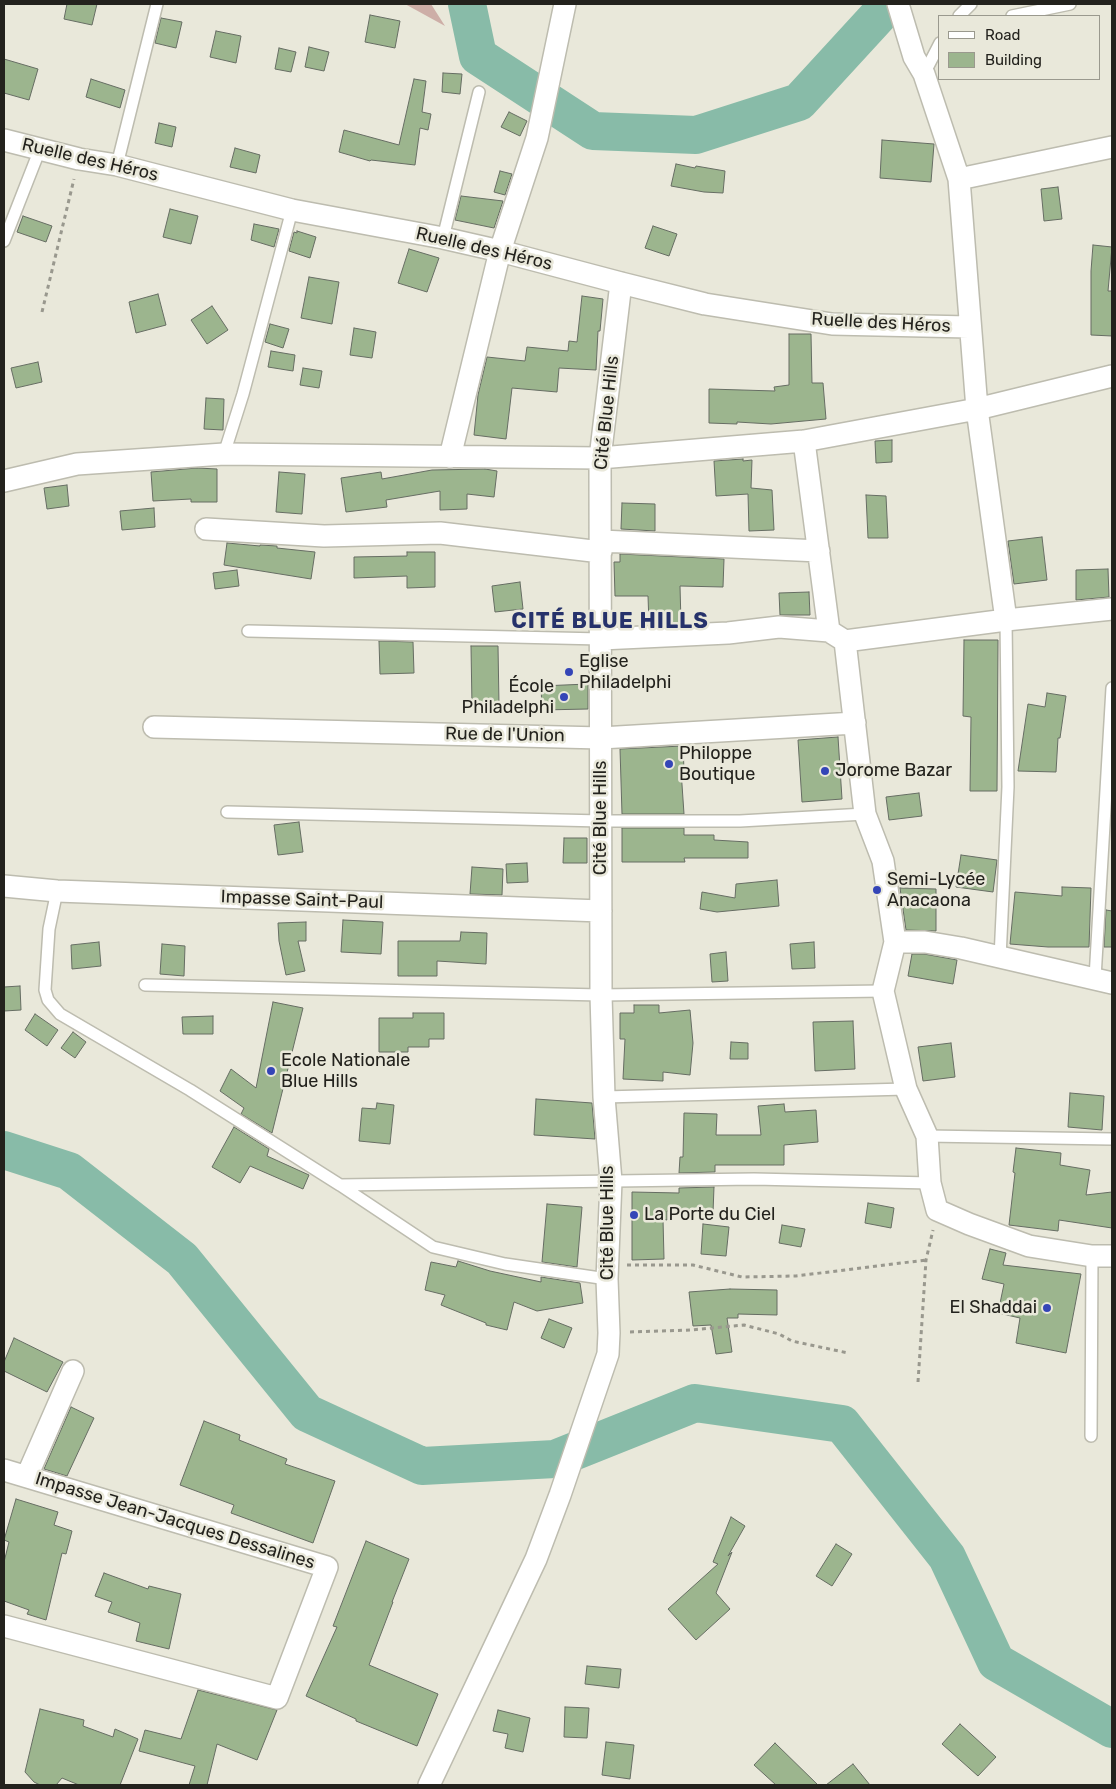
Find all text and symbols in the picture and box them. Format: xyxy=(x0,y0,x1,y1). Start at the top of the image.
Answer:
legend xyxy=(938,15,1101,80)
text: Road xyxy=(985,26,1021,44)
text: Building xyxy=(985,51,1042,69)
street label: Ruelle des Héros xyxy=(20,134,160,186)
street label: Ruelle des Héros xyxy=(414,223,554,275)
street label: Ruelle des Héros xyxy=(811,309,951,337)
street label: Cité Blue Hills xyxy=(590,355,624,471)
district label: CITÉ BLUE HILLS xyxy=(509,609,711,635)
place label: Eglise Philadelphi xyxy=(579,651,671,694)
marker: Eglise Philadelphi xyxy=(563,666,575,678)
place label: École Philadelphi xyxy=(462,676,554,719)
marker: École Philadelphi xyxy=(558,691,570,703)
street label: Rue de l'Union xyxy=(445,723,565,747)
place label: Philoppe Boutique xyxy=(679,743,755,786)
marker: Philoppe Boutique xyxy=(663,758,675,770)
place label: Jorome Bazar xyxy=(835,760,952,782)
street label: Cité Blue Hills xyxy=(590,761,612,875)
marker: Jorome Bazar xyxy=(819,765,831,777)
place label: Semi-Lycée Anacaona xyxy=(887,869,985,912)
marker: Semi-Lycée Anacaona xyxy=(871,884,883,896)
street label: Impasse Saint-Paul xyxy=(220,886,384,914)
place label: Ecole Nationale Blue Hills xyxy=(281,1050,410,1092)
marker: Ecole Nationale Blue Hills xyxy=(265,1065,277,1077)
street label: Cité Blue Hills xyxy=(597,1166,619,1280)
place label: La Porte du Ciel xyxy=(644,1204,775,1226)
marker: La Porte du Ciel xyxy=(628,1209,640,1221)
place label: El Shaddai xyxy=(950,1297,1037,1319)
marker: El Shaddai xyxy=(1041,1302,1053,1314)
street label: Impasse Jean-Jacques Dessalines xyxy=(33,1468,317,1574)

